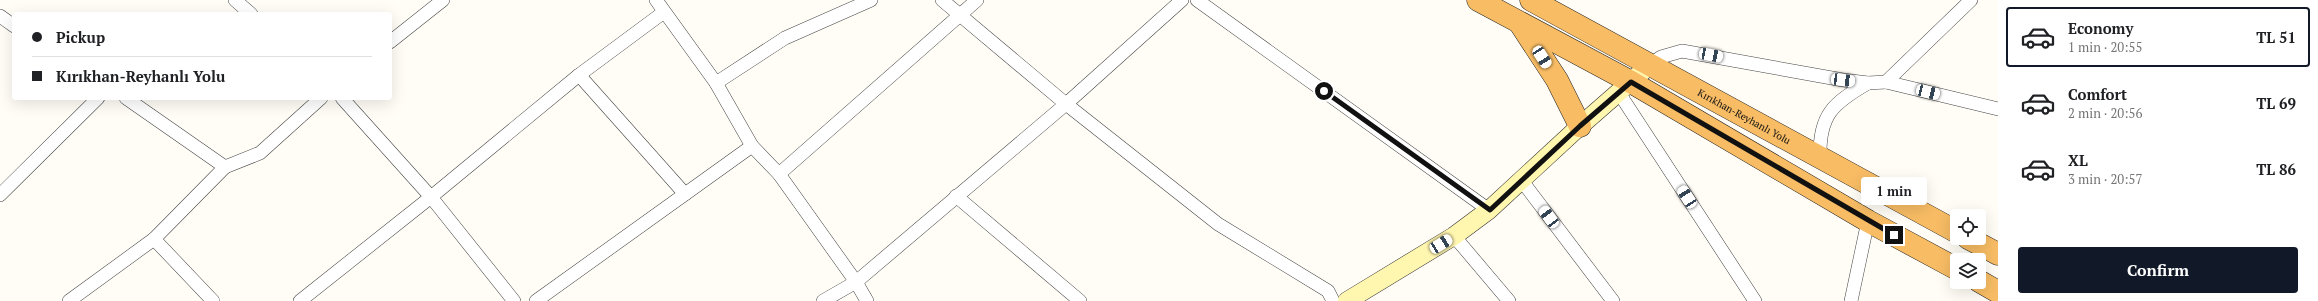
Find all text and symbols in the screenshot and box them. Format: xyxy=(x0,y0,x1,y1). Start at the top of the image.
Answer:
text: Economy xyxy=(2068,18,2133,38)
icon: car xyxy=(2020,19,2056,55)
text: Pickup xyxy=(56,27,105,47)
text: TL 51 xyxy=(2256,27,2296,47)
text: 1 min · 20:55 xyxy=(2068,38,2142,56)
car xyxy=(1530,44,1554,70)
car xyxy=(1698,47,1724,63)
text: Kırıkhan-Reyhanlı Yolu xyxy=(56,66,225,86)
car xyxy=(1830,73,1856,87)
route start xyxy=(1315,82,1333,100)
car xyxy=(1915,83,1941,101)
text: Comfort xyxy=(2068,84,2127,104)
icon: car xyxy=(2020,85,2056,121)
street label: Kırıkhan-Reyhanlı Yolu xyxy=(1695,86,1793,147)
text: TL 69 xyxy=(2256,93,2296,113)
text: 2 min · 20:56 xyxy=(2068,104,2142,122)
text: XL xyxy=(2068,150,2088,170)
icon: car xyxy=(2020,151,2056,187)
text: TL 86 xyxy=(2256,159,2296,179)
text: 3 min · 20:57 xyxy=(2068,170,2142,188)
callout: 1 min xyxy=(1861,177,1927,205)
text: 1 min xyxy=(1876,182,1912,200)
car xyxy=(1675,184,1699,210)
car xyxy=(1537,204,1561,230)
map controls xyxy=(1950,209,1986,289)
button: locate xyxy=(1950,209,1986,245)
route end xyxy=(1885,226,1903,244)
car xyxy=(1428,233,1454,255)
button: Confirm xyxy=(2018,247,2298,293)
button: layers xyxy=(1950,253,1986,289)

